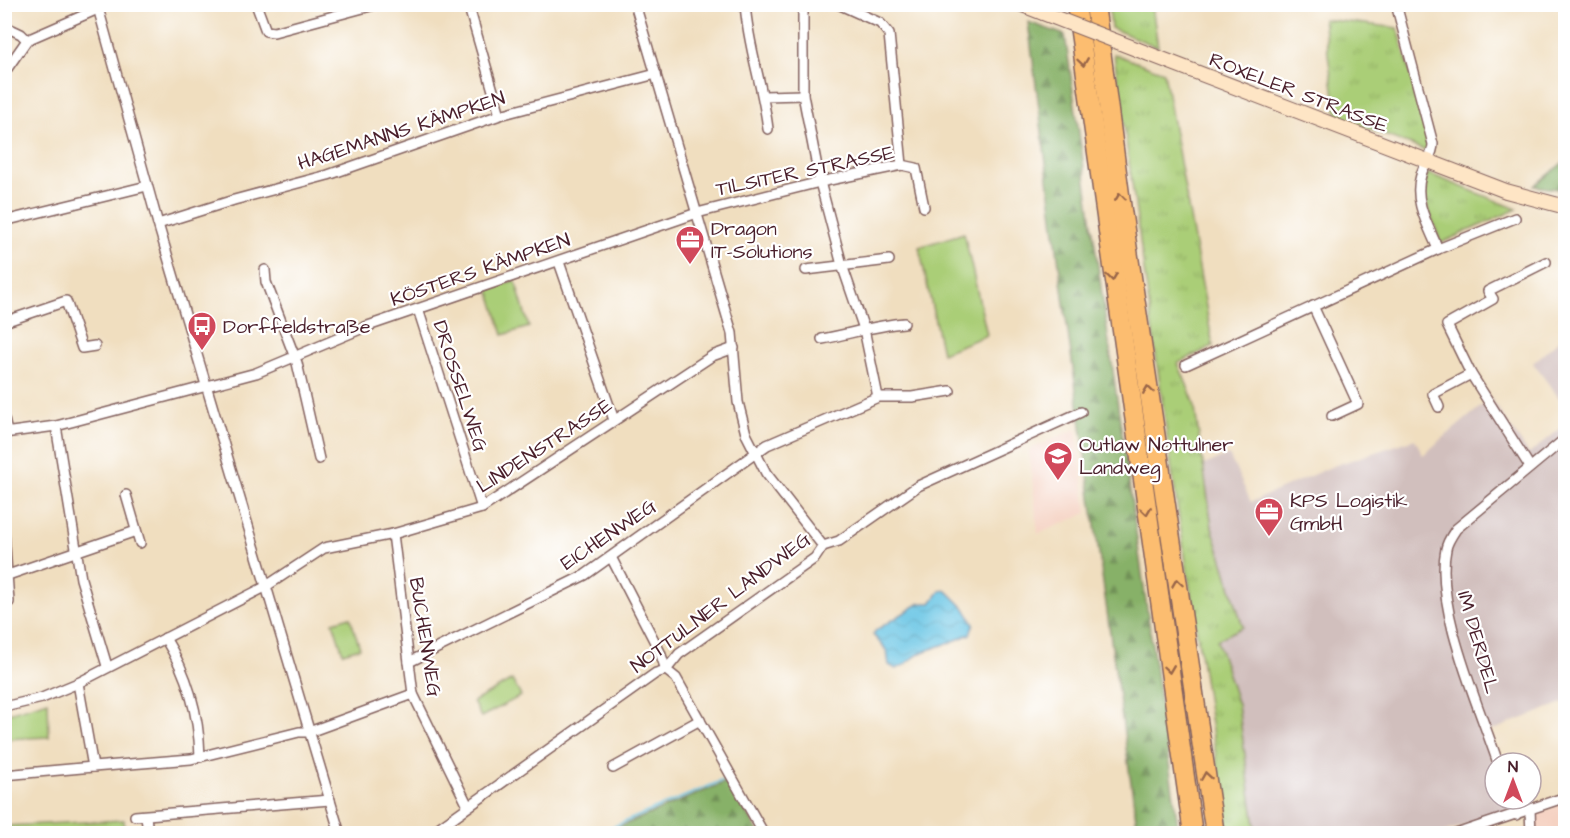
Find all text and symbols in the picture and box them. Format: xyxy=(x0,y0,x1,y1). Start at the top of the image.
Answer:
street label: ROXELER STRASSE xyxy=(1205,46,1392,140)
one-way arrow xyxy=(1077,58,1089,67)
street label: HAGEMANNS KÄMPKEN xyxy=(294,84,509,178)
street label: TILSITER STRASSE xyxy=(713,138,897,204)
one-way arrow xyxy=(1115,192,1127,202)
place label: Dragon IT-Solutions xyxy=(711,215,813,266)
office icon: Dragon IT-Solutions xyxy=(674,224,706,266)
street label: KÖSTERS KÄMPKEN xyxy=(387,226,574,314)
one-way arrow xyxy=(1106,272,1118,281)
bus stop icon: Dorffeldstraße xyxy=(186,310,218,352)
place label: Dorffeldstraße xyxy=(223,313,371,341)
street label: DROSSELWEG xyxy=(426,317,495,456)
one-way arrow xyxy=(1143,385,1155,395)
street label: LINDENSTRASSE xyxy=(471,391,618,500)
place label: Outlaw Nottulner Landweg xyxy=(1079,431,1233,483)
school or university icon: Outlaw Nottulner Landweg xyxy=(1042,440,1074,482)
place label: KPS Logistik GmbH xyxy=(1290,487,1408,538)
street label: EICHENWEG xyxy=(555,492,662,577)
office icon: KPS Logistik GmbH xyxy=(1253,496,1285,538)
one-way arrow xyxy=(1140,506,1152,516)
street label: NOTTULNER LANDWEG xyxy=(625,526,817,680)
street label: BUCHENWEG xyxy=(402,575,448,699)
one-way arrow xyxy=(1171,578,1183,588)
street label: IM DERDEL xyxy=(1450,588,1506,697)
one-way arrow xyxy=(1163,665,1175,674)
north arrow xyxy=(1483,751,1543,811)
text: N xyxy=(1508,756,1518,778)
one-way arrow xyxy=(1201,771,1213,780)

